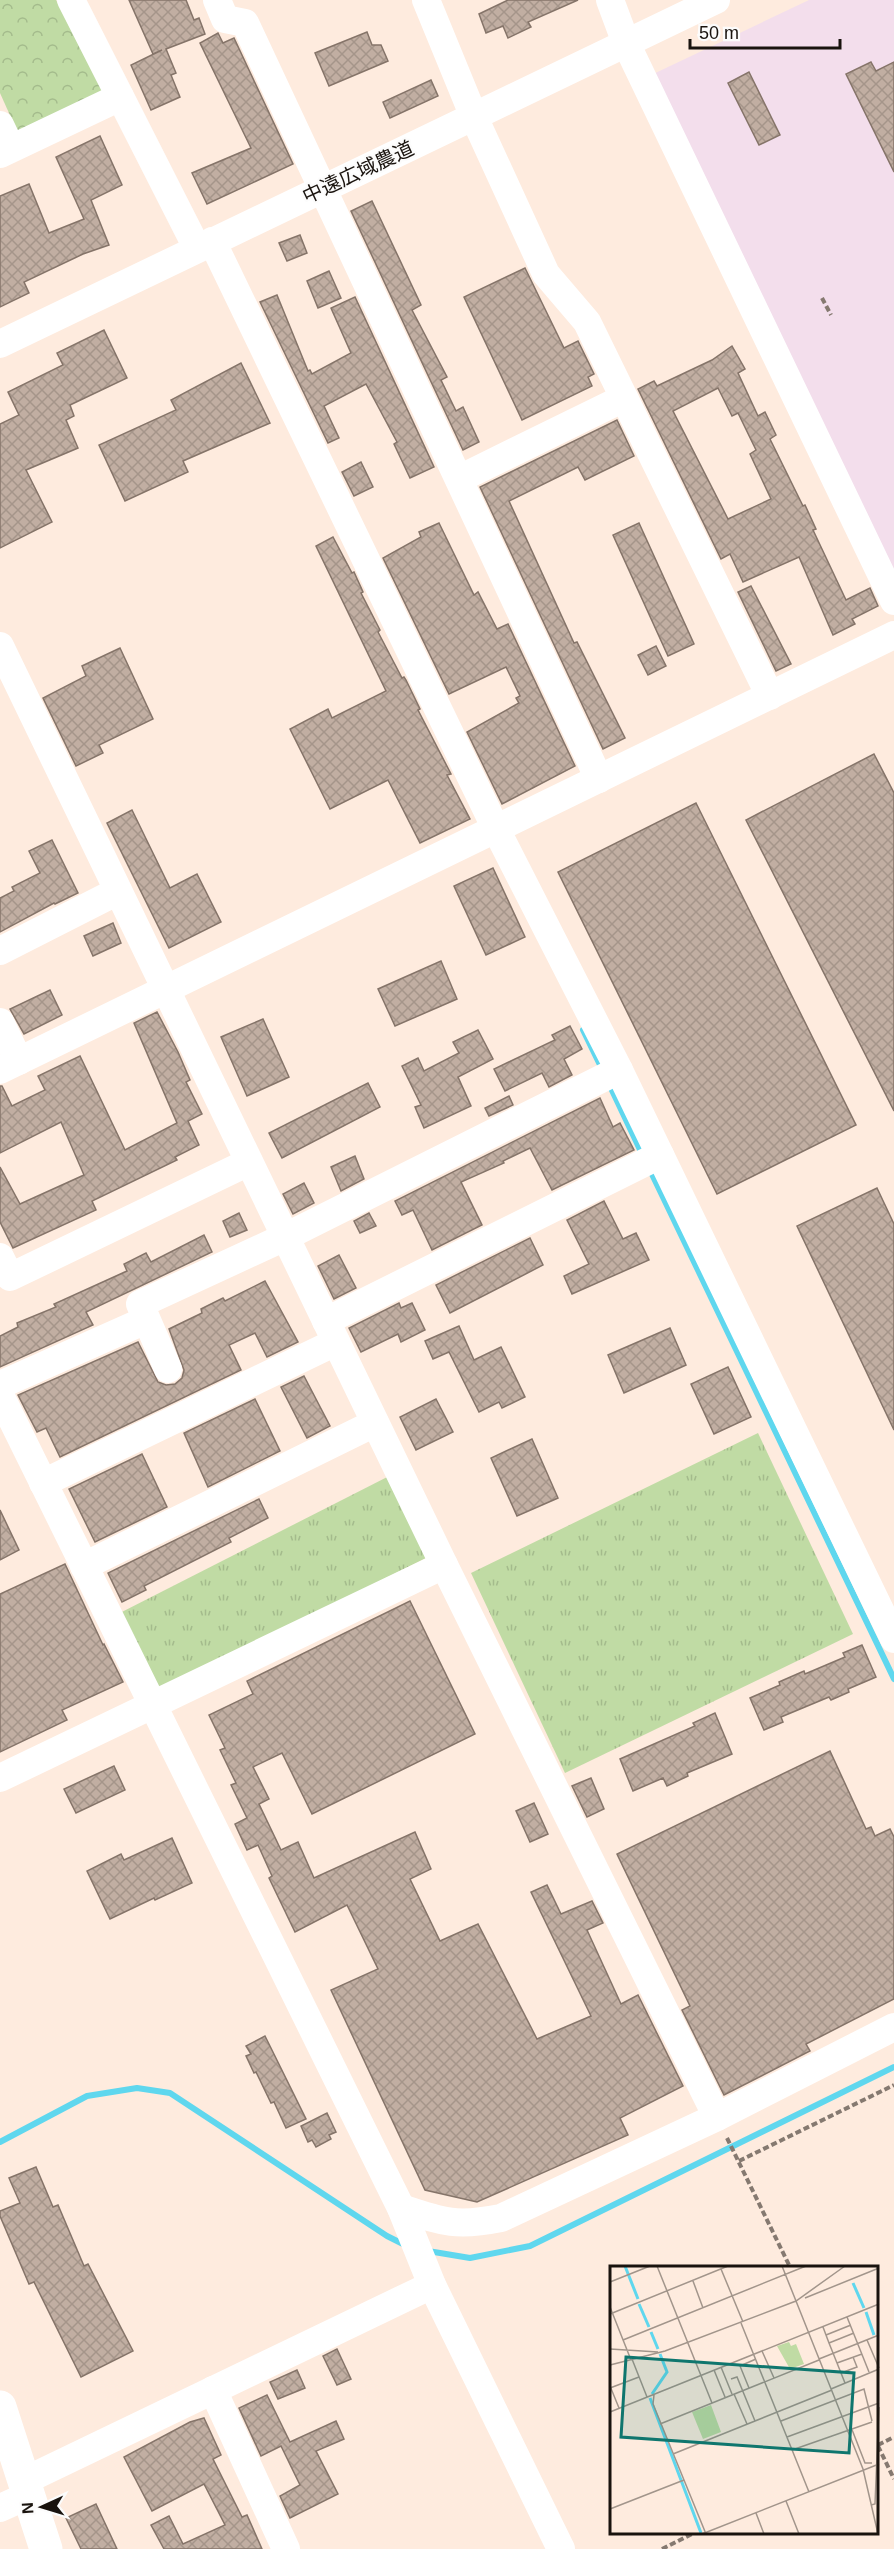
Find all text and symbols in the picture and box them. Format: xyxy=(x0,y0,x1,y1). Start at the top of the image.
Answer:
scale bar xyxy=(690,12,840,50)
text: 50 m xyxy=(699,23,739,43)
street label: 中遠広域農道 xyxy=(299,137,417,207)
inset map xyxy=(610,2266,879,2534)
north arrow xyxy=(12,2477,72,2537)
text: N xyxy=(19,2502,36,2514)

